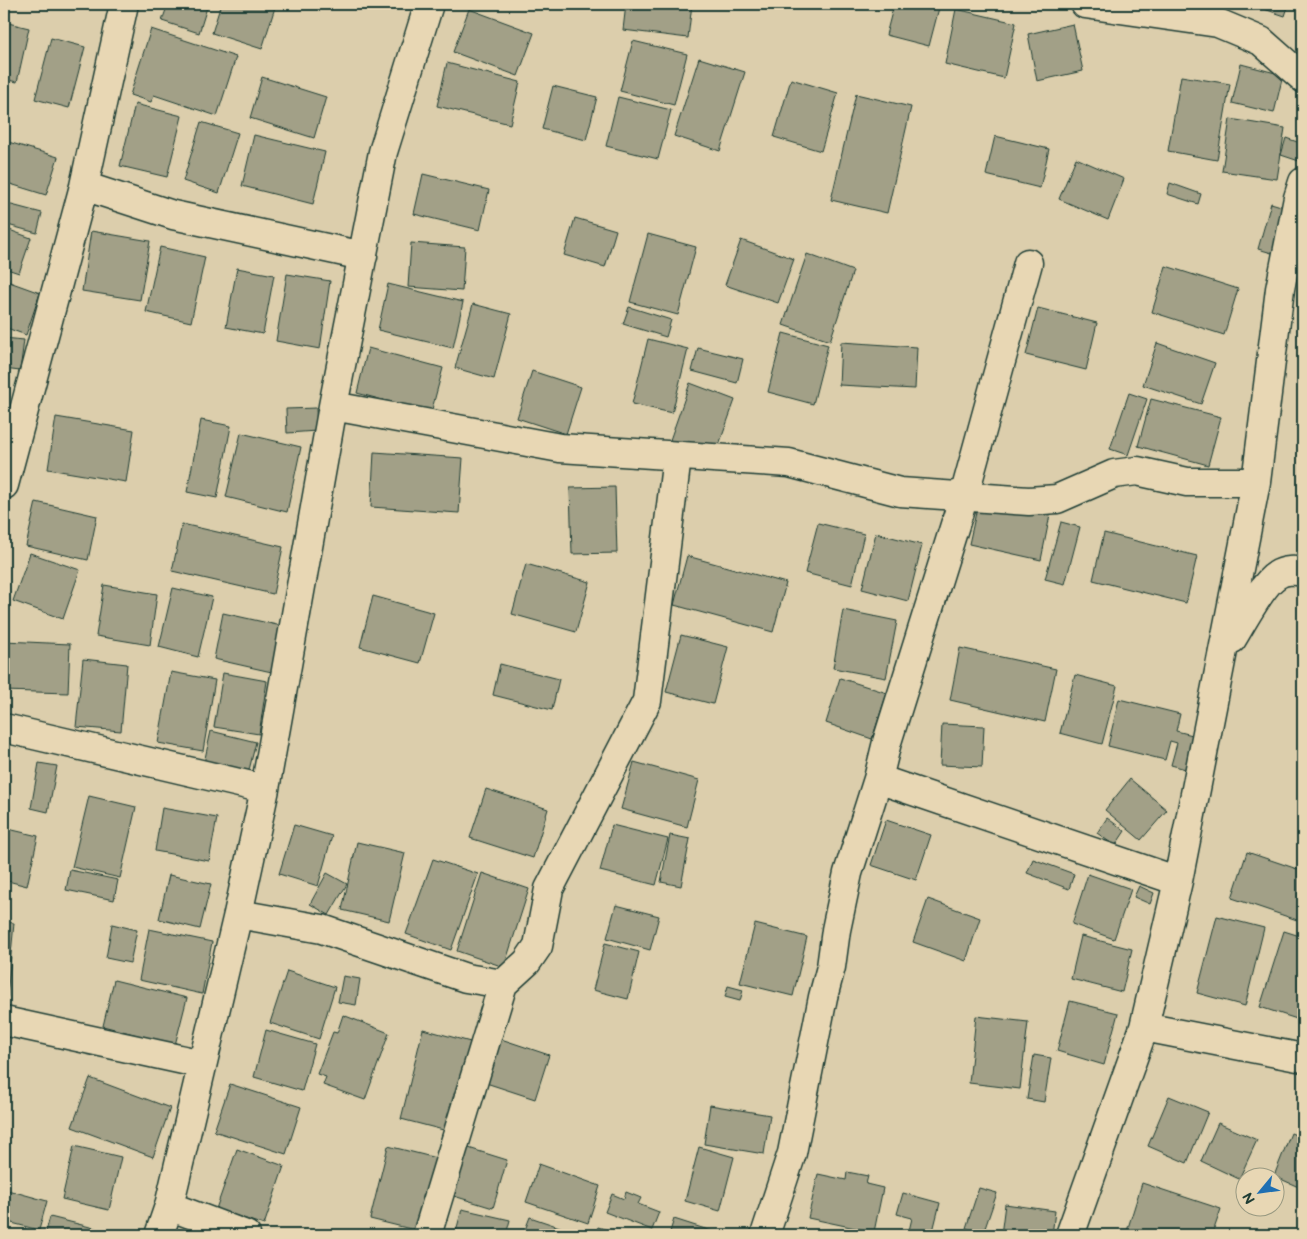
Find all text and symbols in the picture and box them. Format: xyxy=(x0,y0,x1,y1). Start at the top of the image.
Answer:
north arrow xyxy=(1234,1166,1284,1216)
text: N xyxy=(1239,1189,1259,1207)

